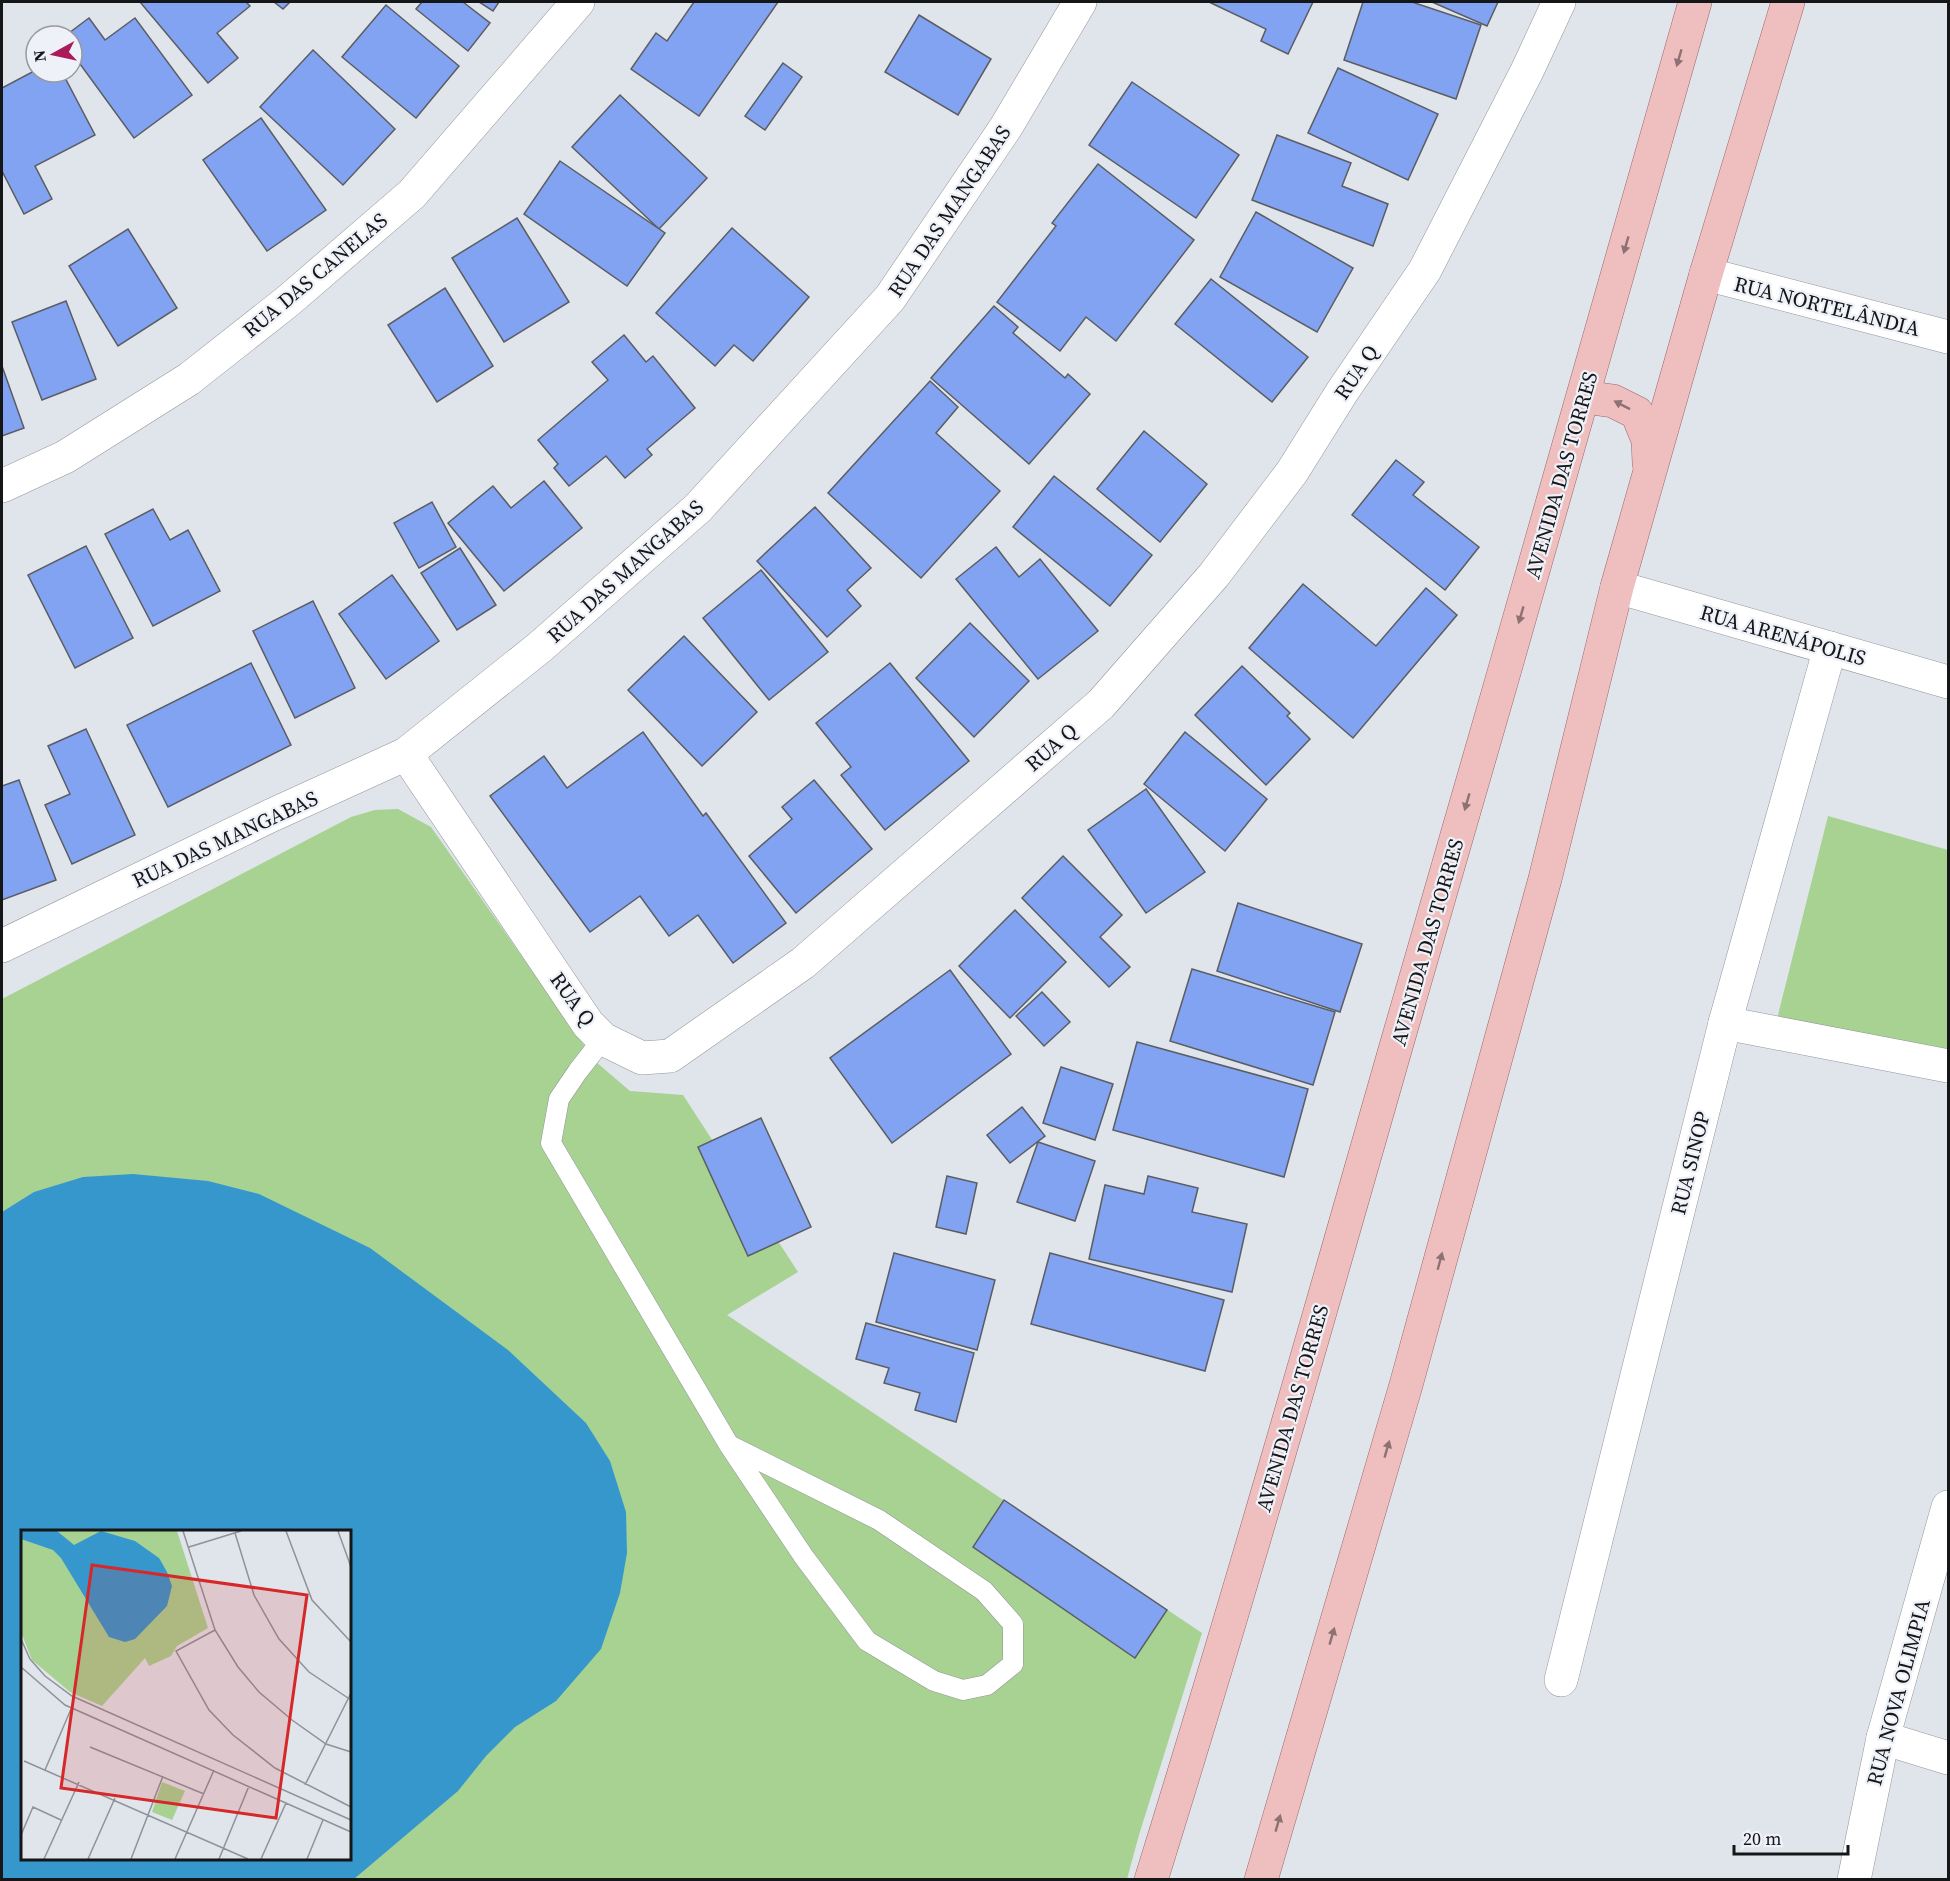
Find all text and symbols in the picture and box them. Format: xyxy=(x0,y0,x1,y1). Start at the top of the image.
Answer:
north arrow xyxy=(24,24,84,84)
text: N xyxy=(27,48,51,63)
one-way arrow xyxy=(1674,49,1684,67)
street label: RUA DAS MANGABAS xyxy=(881,119,1017,303)
street label: RUA DAS CANELAS xyxy=(236,206,394,344)
one-way arrow xyxy=(1621,236,1631,255)
street label: RUA NORTELÂNDIA xyxy=(1731,269,1923,343)
street label: RUA Q xyxy=(1327,339,1385,405)
street label: AVENIDA DAS TORRES xyxy=(1518,368,1604,582)
one-way arrow xyxy=(1614,401,1631,410)
street label: RUA DAS MANGABAS xyxy=(540,493,710,649)
street label: RUA ARENÁPOLIS xyxy=(1697,597,1869,673)
one-way arrow xyxy=(1516,606,1525,624)
street label: RUA Q xyxy=(1019,716,1083,778)
street label: RUA DAS MANGABAS xyxy=(128,783,322,895)
one-way arrow xyxy=(1462,793,1471,811)
street label: AVENIDA DAS TORRES xyxy=(1384,835,1470,1049)
street label: RUA Q xyxy=(544,966,602,1032)
street label: RUA SINOP xyxy=(1663,1108,1717,1218)
one-way arrow xyxy=(1436,1252,1445,1270)
street label: AVENIDA DAS TORRES xyxy=(1249,1301,1335,1515)
one-way arrow xyxy=(1383,1440,1393,1458)
inset map xyxy=(21,1530,351,1860)
street label: RUA NOVA OLIMPIA xyxy=(1859,1595,1937,1788)
one-way arrow xyxy=(1328,1627,1338,1645)
one-way arrow xyxy=(1274,1814,1283,1832)
scale bar xyxy=(1734,1818,1848,1856)
text: 20 m xyxy=(1743,1826,1781,1851)

